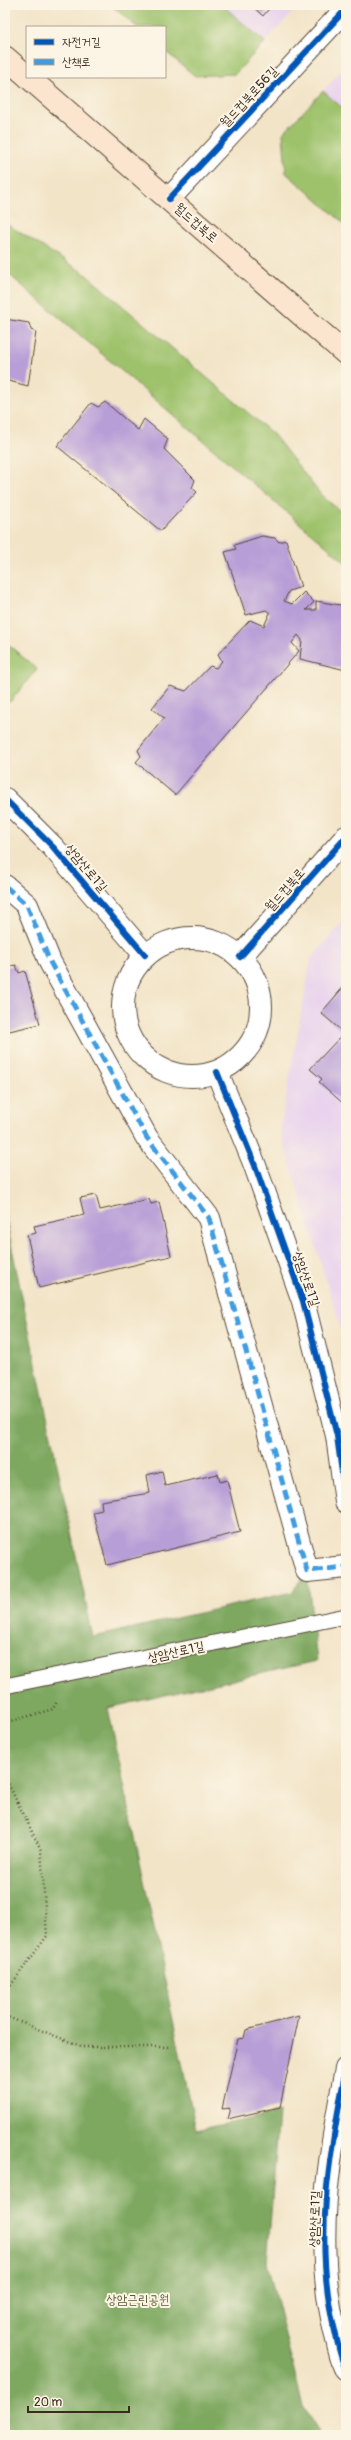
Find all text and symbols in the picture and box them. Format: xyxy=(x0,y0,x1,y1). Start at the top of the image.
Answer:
legend xyxy=(26,26,166,78)
text: 자전거길 xyxy=(62,35,101,50)
text: 산책로 xyxy=(62,55,91,70)
street label: 월드컵북로56길 xyxy=(217,63,281,131)
street label: 월드컵북로 xyxy=(171,200,221,246)
street label: 상암산로1길 xyxy=(61,841,111,895)
street label: 월드컵북로 xyxy=(262,865,308,915)
street label: 상암산로1길 xyxy=(289,1249,323,1309)
street label: 상암산로1길 xyxy=(146,1638,206,1666)
street label: 상암산로1길 xyxy=(306,2190,324,2248)
park label: 상암근린공원 xyxy=(107,2292,169,2308)
scale bar xyxy=(28,2388,129,2414)
text: 20 m xyxy=(34,2395,63,2410)

